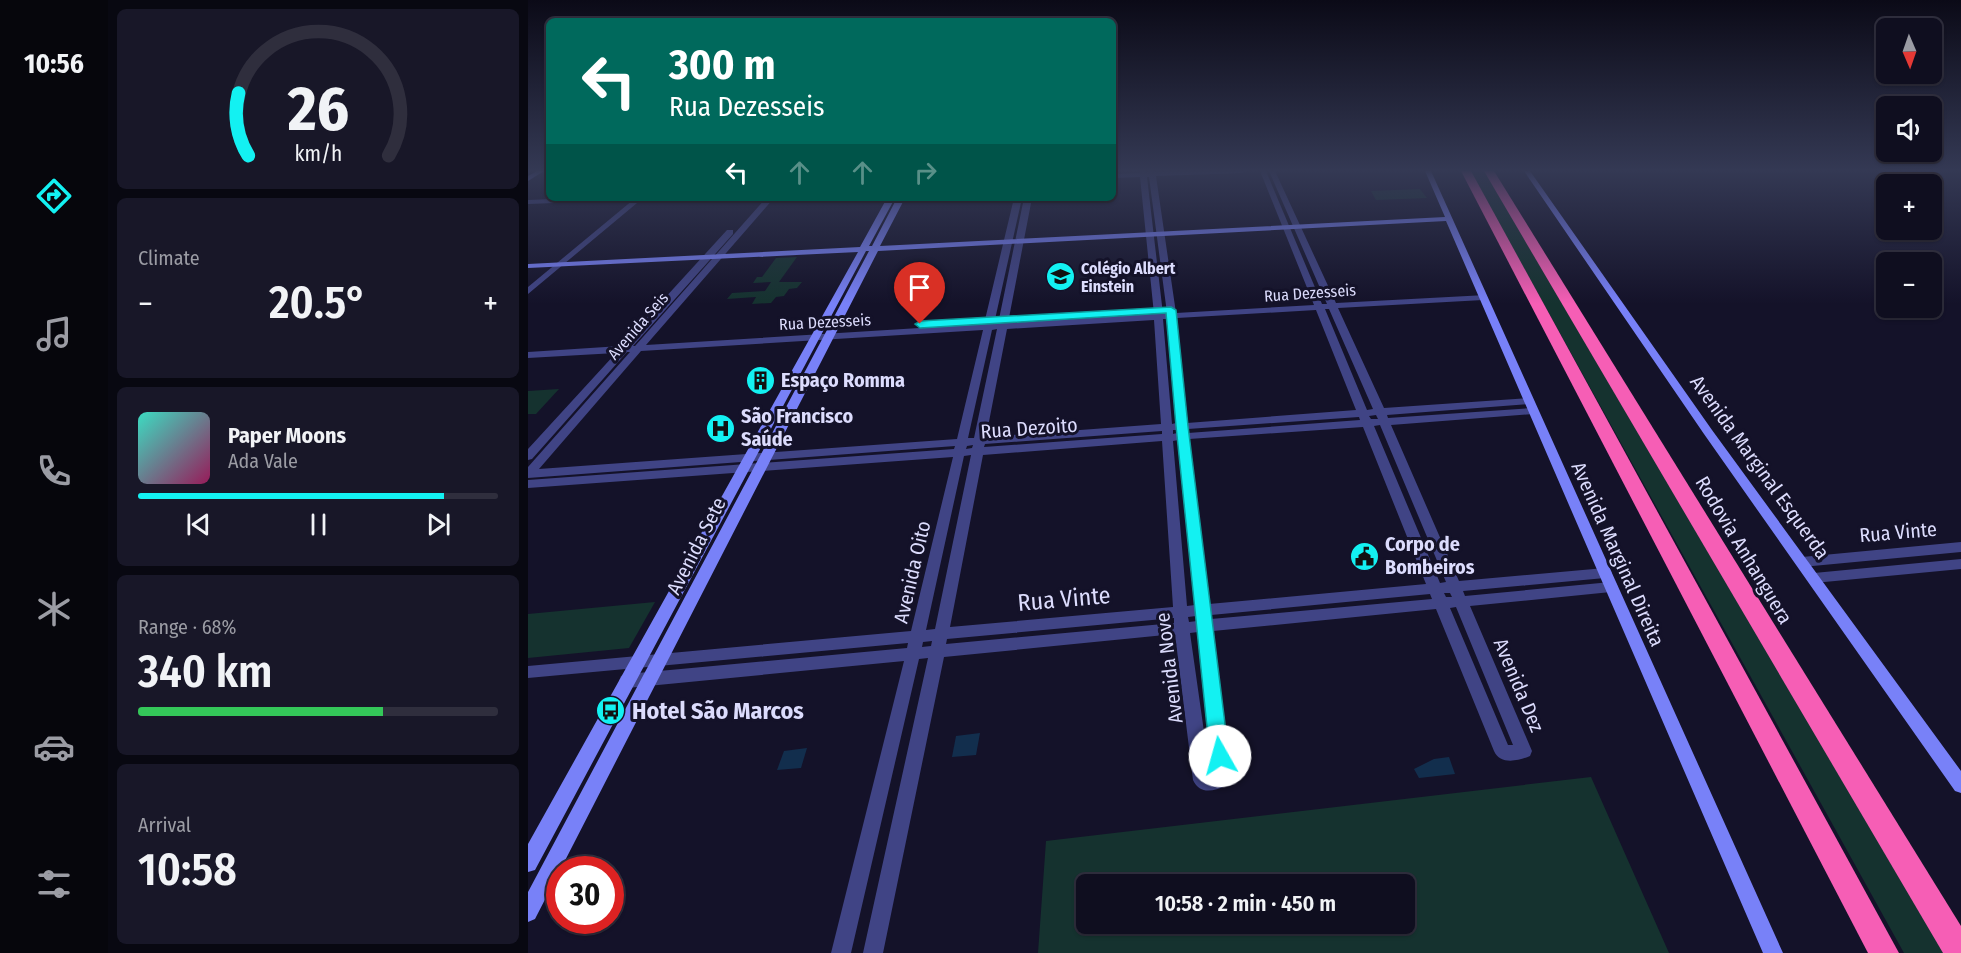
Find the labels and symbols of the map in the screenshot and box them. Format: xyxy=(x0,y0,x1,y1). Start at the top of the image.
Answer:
north arrow xyxy=(1876,18,1942,84)
place label: Colégio Albert Einstein xyxy=(1081,259,1176,296)
school or university icon: Colégio Albert Einstein xyxy=(1044,261,1076,293)
pin xyxy=(894,262,945,324)
street label: Rua Dezesseis xyxy=(1263,280,1357,306)
street label: Avenida Seis xyxy=(604,288,672,363)
street label: Rua Dezesseis xyxy=(778,310,872,334)
building icon: Espaço Romma xyxy=(744,364,776,396)
place label: Espaço Romma xyxy=(781,368,905,392)
street label: Avenida Marginal Esquerda xyxy=(1685,370,1835,564)
place label: São Francisco Saúde xyxy=(741,404,853,451)
hospital icon: São Francisco Saúde xyxy=(704,412,736,444)
street label: Rua Dezoito xyxy=(980,413,1078,443)
street label: Avenida Marginal Direita xyxy=(1566,458,1670,650)
street label: Rodovia Anhanguera xyxy=(1690,472,1798,628)
street label: Avenida Sete xyxy=(661,493,731,599)
street label: Rua Vinte xyxy=(1858,517,1938,547)
street label: Avenida Oito xyxy=(889,518,935,626)
place label: Corpo de Bombeiros xyxy=(1385,532,1475,579)
public building icon: Corpo de Bombeiros xyxy=(1348,540,1380,572)
street label: Rua Vinte xyxy=(1016,581,1112,617)
street label: Avenida Nove xyxy=(1150,611,1188,725)
street label: Avenida Dez xyxy=(1489,635,1549,735)
bus stop icon: Hotel São Marcos xyxy=(595,695,627,727)
place label: Hotel São Marcos xyxy=(632,697,804,725)
position arrow xyxy=(1188,724,1252,788)
speed limit sign: 30 xyxy=(546,856,624,934)

